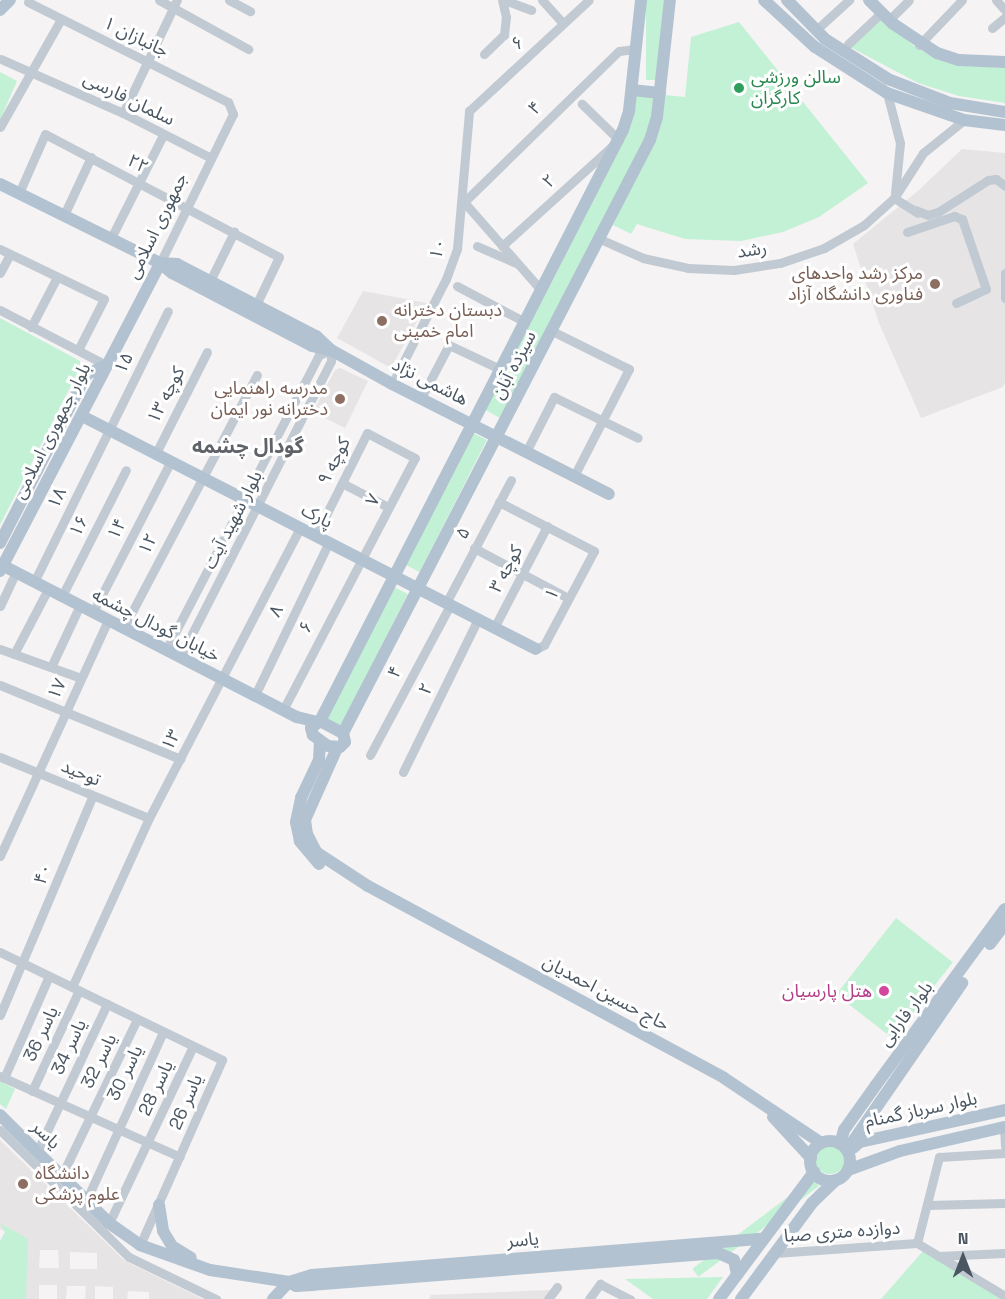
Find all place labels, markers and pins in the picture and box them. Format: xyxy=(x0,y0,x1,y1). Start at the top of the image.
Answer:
place label: سالن ورزشی کارگران xyxy=(751,67,841,110)
marker: سالن ورزشی کارگران xyxy=(732,81,746,95)
place label: مرکز رشد واحدهای فناوری دانشگاه آزاد xyxy=(788,263,923,306)
marker: مرکز رشد واحدهای فناوری دانشگاه آزاد xyxy=(928,277,942,291)
place label: دبستان دخترانه امام خمینی xyxy=(394,300,502,342)
marker: دبستان دخترانه امام خمینی xyxy=(375,314,389,328)
place label: مدرسه راهنمایی دخترانه نور ایمان xyxy=(211,378,328,420)
marker: مدرسه راهنمایی دخترانه نور ایمان xyxy=(333,392,347,406)
place label: هتل پارسیان xyxy=(782,980,872,1002)
marker: هتل پارسیان xyxy=(877,984,891,998)
place label: دانشگاه علوم پزشکی xyxy=(35,1163,120,1206)
marker: دانشگاه علوم پزشکی xyxy=(16,1177,30,1191)

